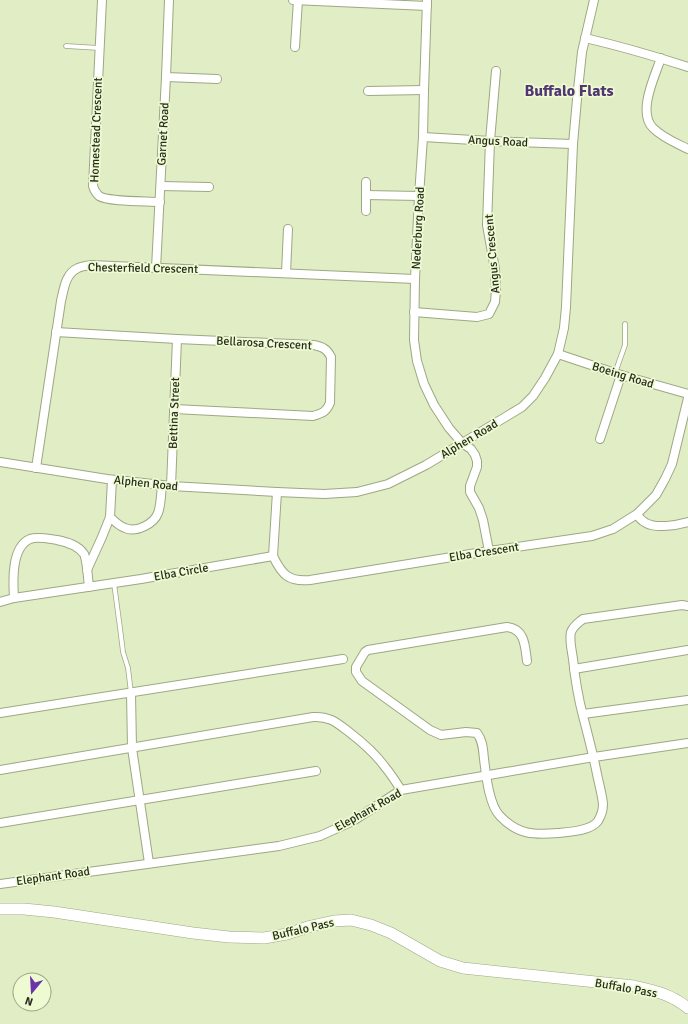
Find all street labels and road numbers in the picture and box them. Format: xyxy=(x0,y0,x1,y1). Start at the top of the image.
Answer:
street label: Homestead Crescent xyxy=(87,77,106,183)
street label: Garnet Road xyxy=(154,102,173,166)
street label: Angus Road xyxy=(467,132,529,151)
street label: Nederburg Road xyxy=(409,186,428,270)
street label: Angus Crescent xyxy=(482,214,503,294)
street label: Chesterfield Crescent xyxy=(88,260,198,277)
street label: Bellarosa Crescent xyxy=(216,334,312,353)
street label: Boeing Road xyxy=(590,359,656,392)
street label: Bettina Street xyxy=(166,377,183,449)
street label: Alphen Road xyxy=(438,416,501,462)
street label: Alphen Road xyxy=(113,473,179,494)
street label: Elba Crescent xyxy=(448,540,520,565)
street label: Elba Circle xyxy=(153,560,210,585)
street label: Elephant Road xyxy=(332,786,404,835)
street label: Elephant Road xyxy=(15,864,91,889)
street label: Buffalo Pass xyxy=(271,915,335,944)
street label: Buffalo Pass xyxy=(594,976,658,1001)

